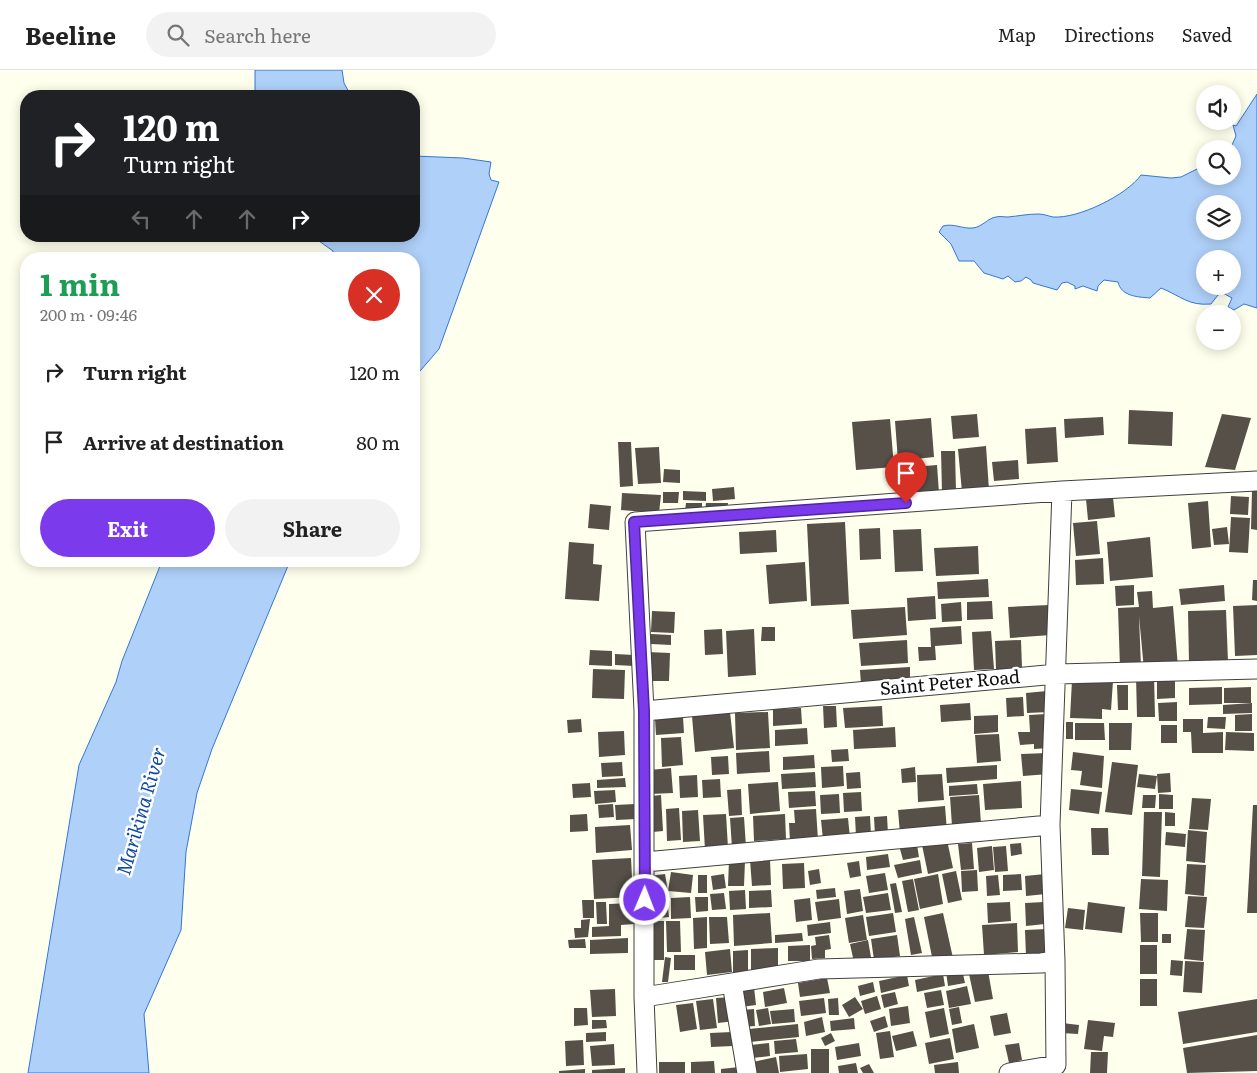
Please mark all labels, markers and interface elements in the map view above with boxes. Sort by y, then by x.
search box [146,12,496,57]
text: Beeline [25,17,116,52]
icon: search [164,21,192,49]
text: Search here [204,21,311,49]
text: Map [998,21,1036,48]
text: Directions [1064,21,1154,48]
text: Saved [1182,21,1232,48]
map controls [1196,85,1241,350]
button: sound [1196,85,1241,130]
text: 120 m [123,100,220,152]
icon: right [40,110,105,175]
button: search [1196,140,1241,185]
text: Turn right [123,147,235,180]
button: layers [1196,195,1241,240]
icon: left [127,205,155,233]
icon: ahead [180,205,208,233]
icon: ahead [233,205,261,233]
icon: right [286,205,314,233]
button: + [1196,250,1241,295]
text: 1 min [40,261,120,305]
button: close [348,269,400,321]
text: 200 m · 09:46 [40,302,137,326]
button: − [1196,305,1241,350]
icon: right [40,358,68,386]
text: Turn right [83,358,187,386]
text: 120 m [349,358,400,386]
icon: arrive [40,428,68,456]
text: Arrive at destination [83,428,284,456]
text: 80 m [356,428,400,456]
pin [885,452,927,503]
icon: arrive [892,459,920,487]
button: Exit [40,499,215,557]
button: Share [225,499,400,557]
street label: Saint Peter Road [879,662,1021,701]
water label: Marikina River [108,743,172,878]
position arrow [618,873,670,925]

